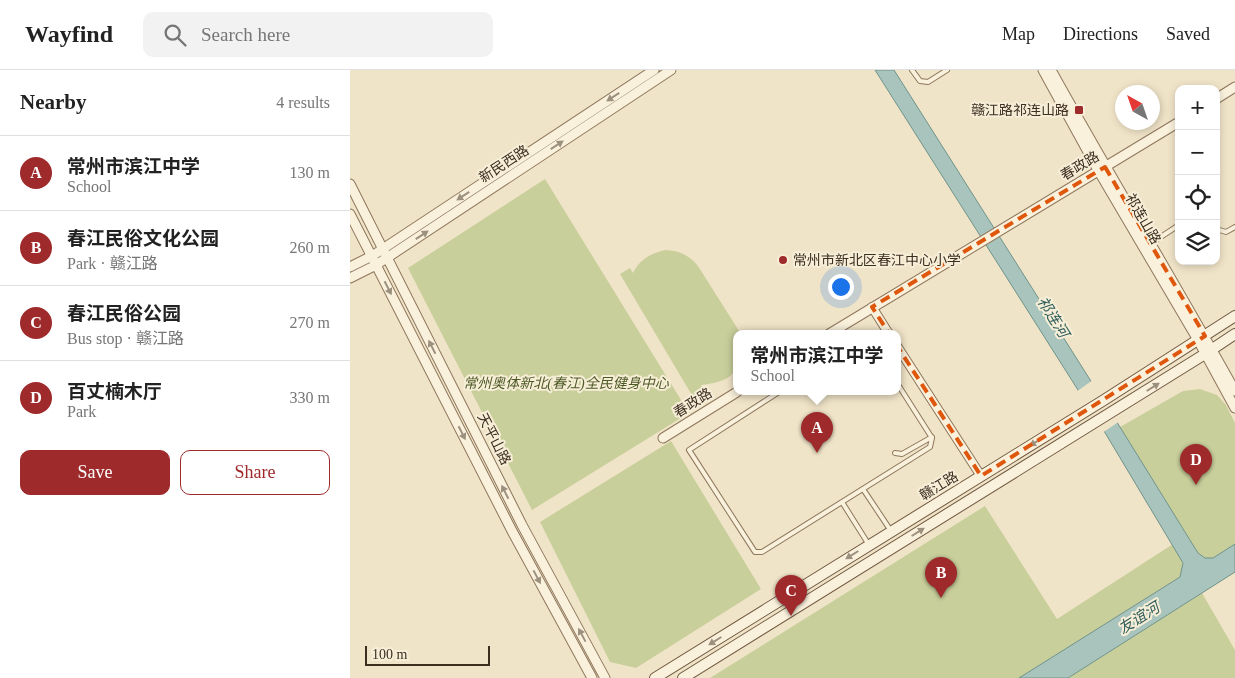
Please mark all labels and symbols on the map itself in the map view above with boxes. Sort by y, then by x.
north arrow [1115,85,1160,130]
one-way arrow [607,92,620,102]
place label: 赣江路祁连山路 [971,103,1069,118]
marker: 赣江路祁连山路 [1073,104,1085,116]
one-way arrow [551,140,564,150]
street label: 新民西路 [476,142,532,186]
street label: 春政路 [1058,149,1102,183]
one-way arrow [456,191,470,200]
street label: 祁连山路 [1123,191,1163,247]
one-way arrow [415,230,428,239]
place label: 常州市新北区春江中心小学 [793,252,961,268]
marker: 常州市新北区春江中心小学 [777,254,789,266]
your location [828,274,854,300]
one-way arrow [384,281,392,295]
water label: 祁连河 [1034,294,1073,343]
one-way arrow [428,339,436,354]
park label: 常州奥体新北(春江)全民健身中心 [463,376,670,392]
one-way arrow [1147,382,1160,391]
street label: 春政路 [671,386,715,420]
street label: 天平山路 [475,411,513,467]
pin: A [801,412,833,453]
one-way arrow [458,426,466,440]
one-way arrow [1029,438,1042,447]
pin: D [1180,444,1212,485]
street label: 赣江路 [917,469,961,503]
one-way arrow [501,484,509,499]
one-way arrow [912,528,925,537]
one-way arrow [846,550,859,560]
pin: B [925,557,957,598]
one-way arrow [533,570,541,584]
pin: C [775,575,807,616]
water label: 友谊河 [1116,598,1165,637]
one-way arrow [577,628,586,642]
one-way arrow [708,636,721,646]
scale bar [365,643,490,666]

